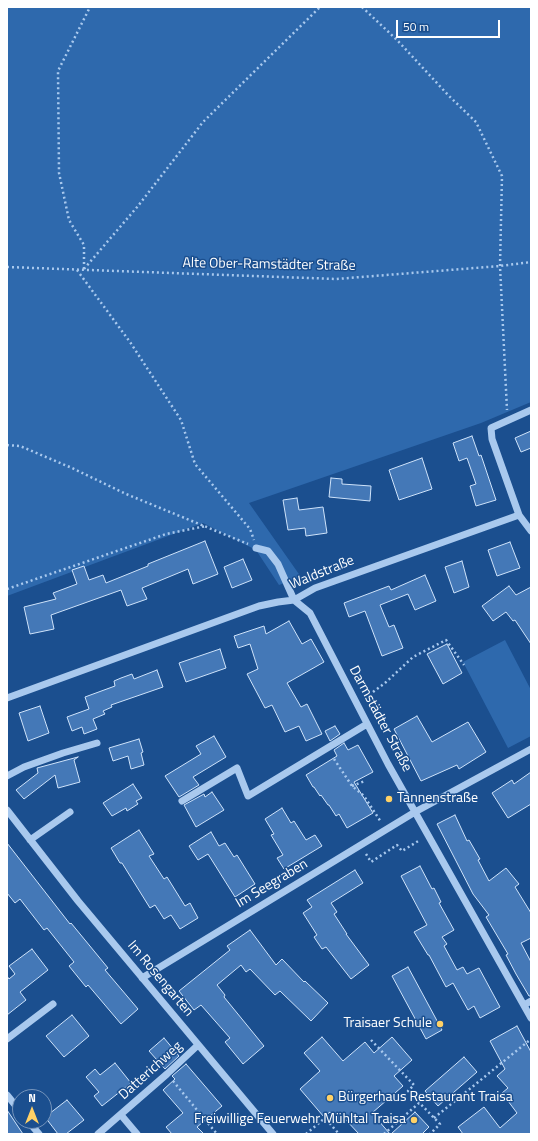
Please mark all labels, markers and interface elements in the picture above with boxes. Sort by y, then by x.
scale bar [398,12,502,38]
text: 50 m [403,17,429,36]
street label: Alte Ober-Ramstädter Straße [182,255,356,275]
street label: Waldstraße [287,552,357,594]
street label: Darmstädter Straße [345,663,415,775]
place label: Tannenstraße [397,791,478,807]
marker: Tannenstraße [384,794,394,804]
street label: Im Seegraben [233,856,311,912]
street label: Im Rosengarten [123,938,197,1020]
place label: Traisaer Schule [343,1016,432,1032]
marker: Traisaer Schule [435,1019,445,1029]
street label: Datterichweg [116,1038,186,1104]
north arrow [12,1089,52,1129]
text: N [28,1090,36,1106]
place label: Bürgerhaus Restaurant Traisa [338,1090,513,1106]
marker: Bürgerhaus Restaurant Traisa [325,1093,335,1103]
place label: Freiwillige Feuerwehr Mühltal Traisa [194,1112,406,1128]
marker: Freiwillige Feuerwehr Mühltal Traisa [409,1115,419,1125]

